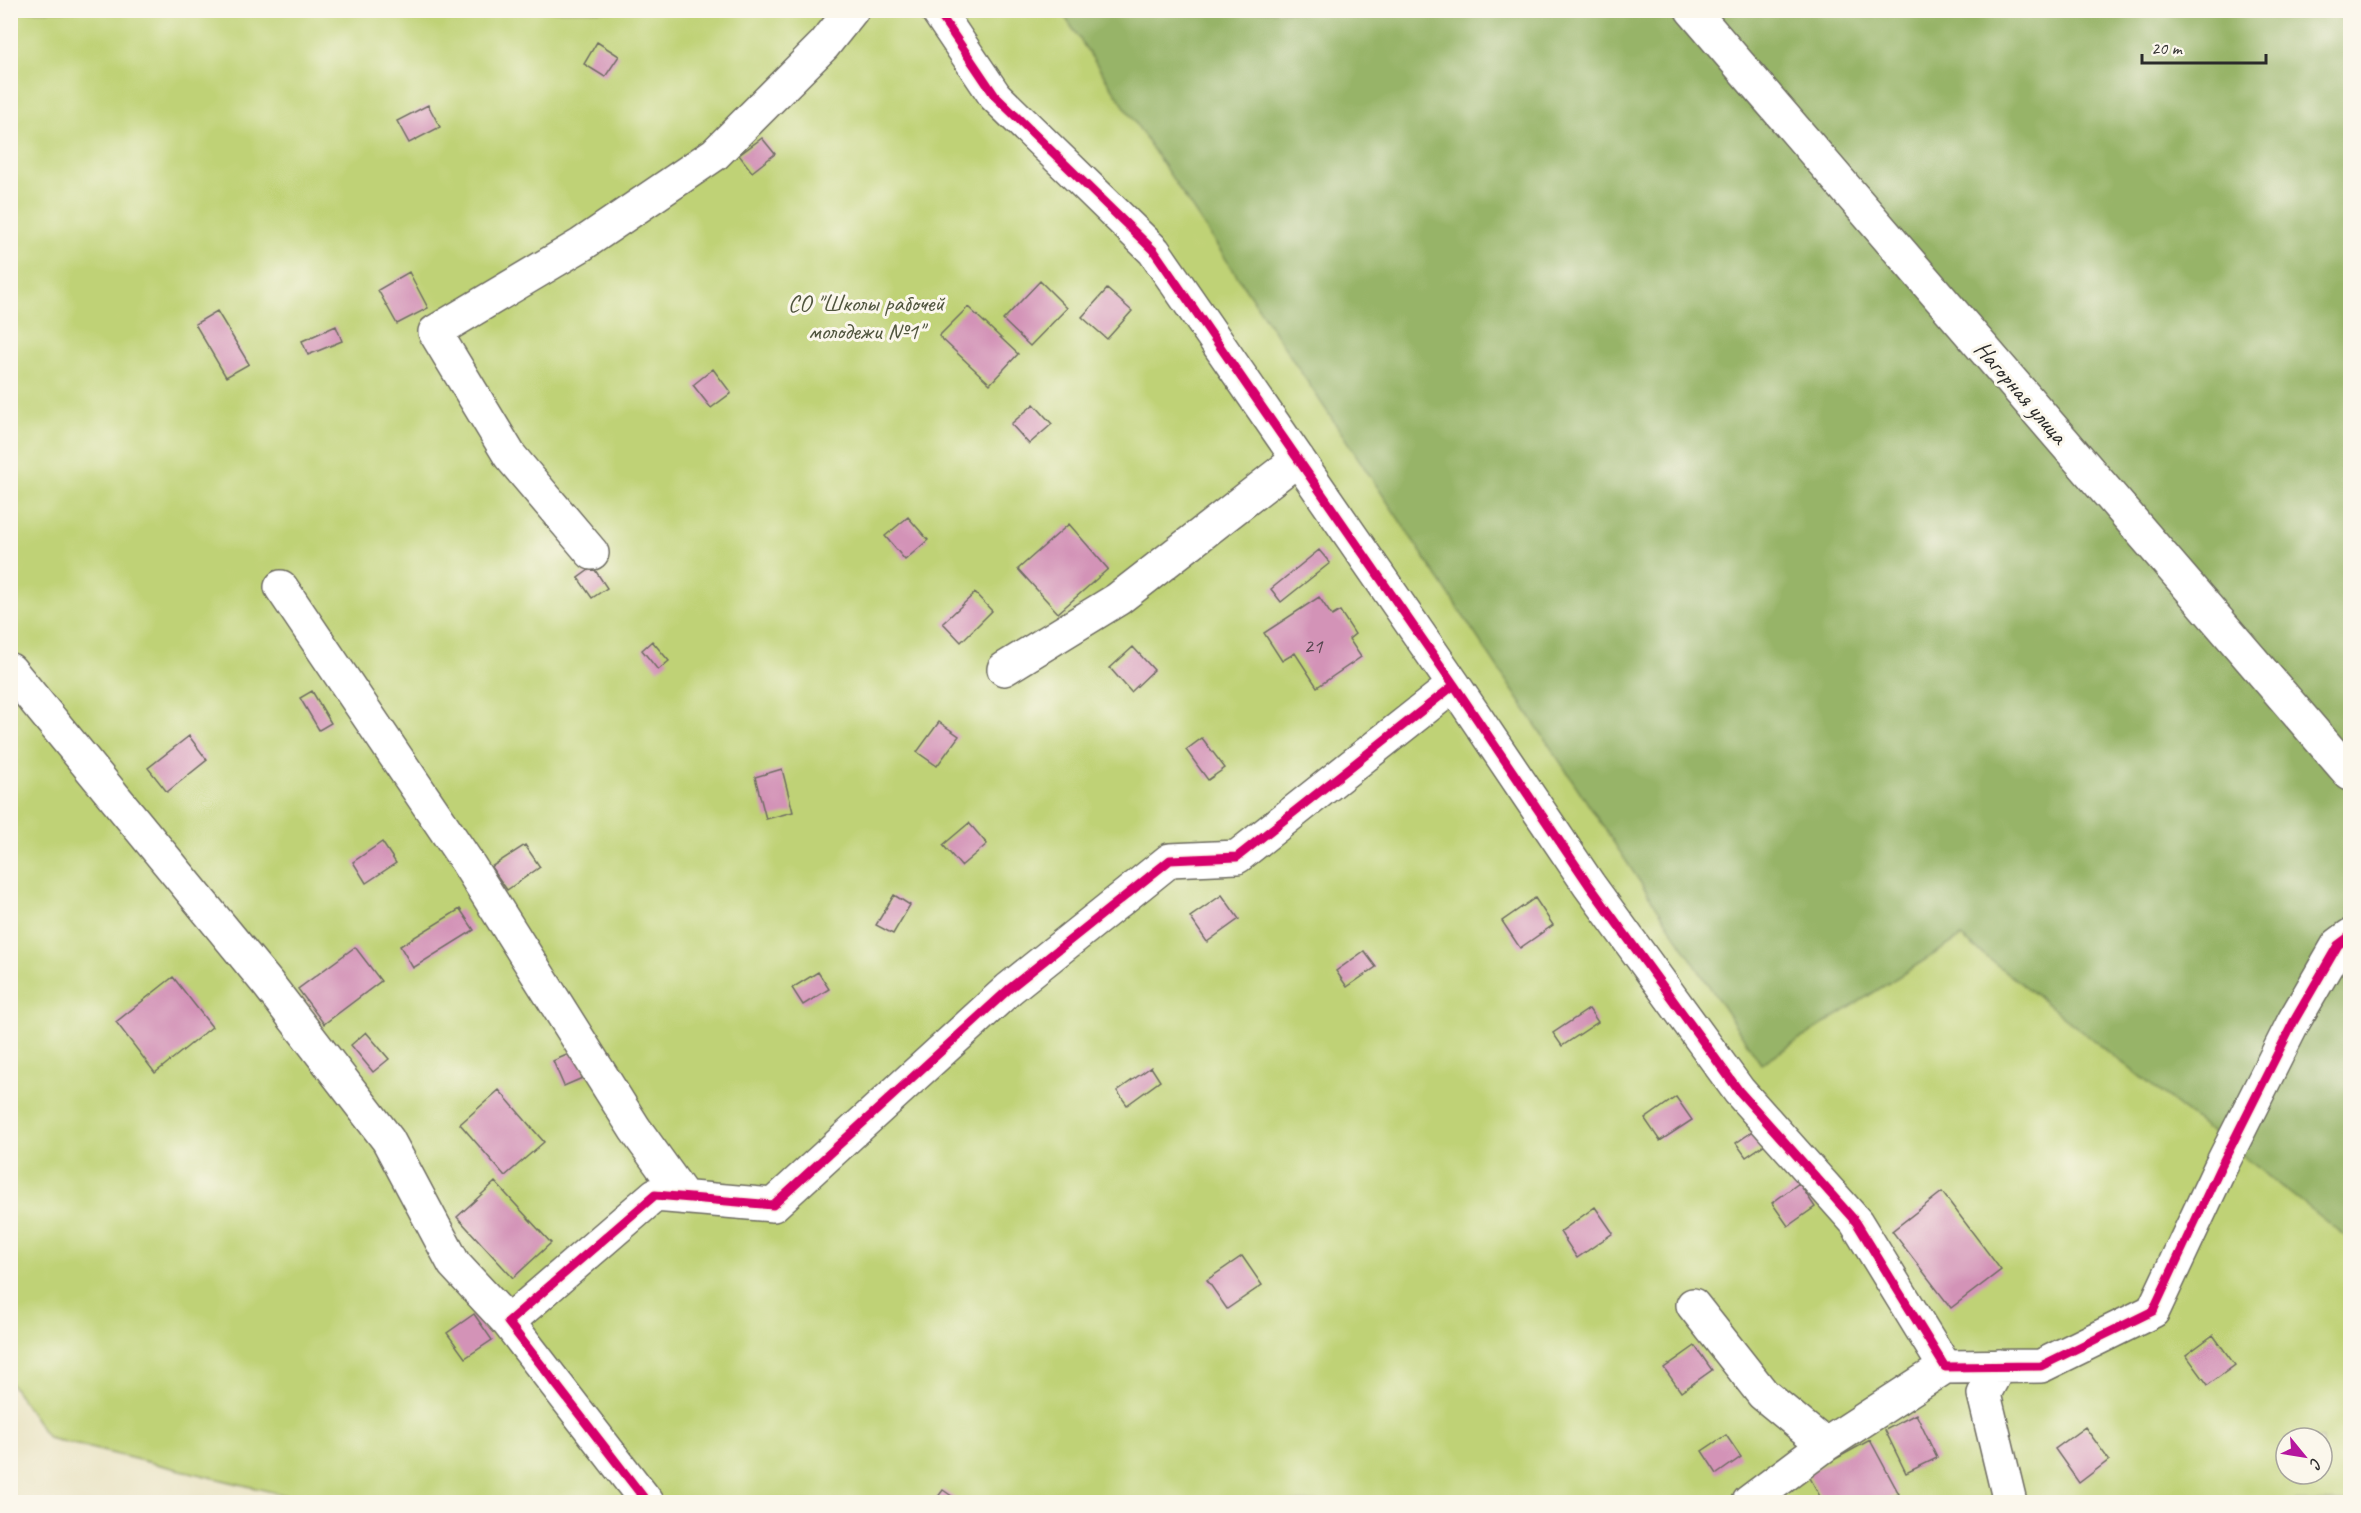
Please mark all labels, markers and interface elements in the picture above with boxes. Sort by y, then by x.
scale bar [2142,27,2266,65]
text: 20 m [2151,37,2184,59]
park label: СО "Школы рабочей молодежи №1" [788,288,946,346]
street label: Нагорная улица [1968,334,2075,451]
house number: 21 [1304,633,1324,659]
north arrow [2274,1426,2334,1486]
text: С [2304,1455,2327,1473]

